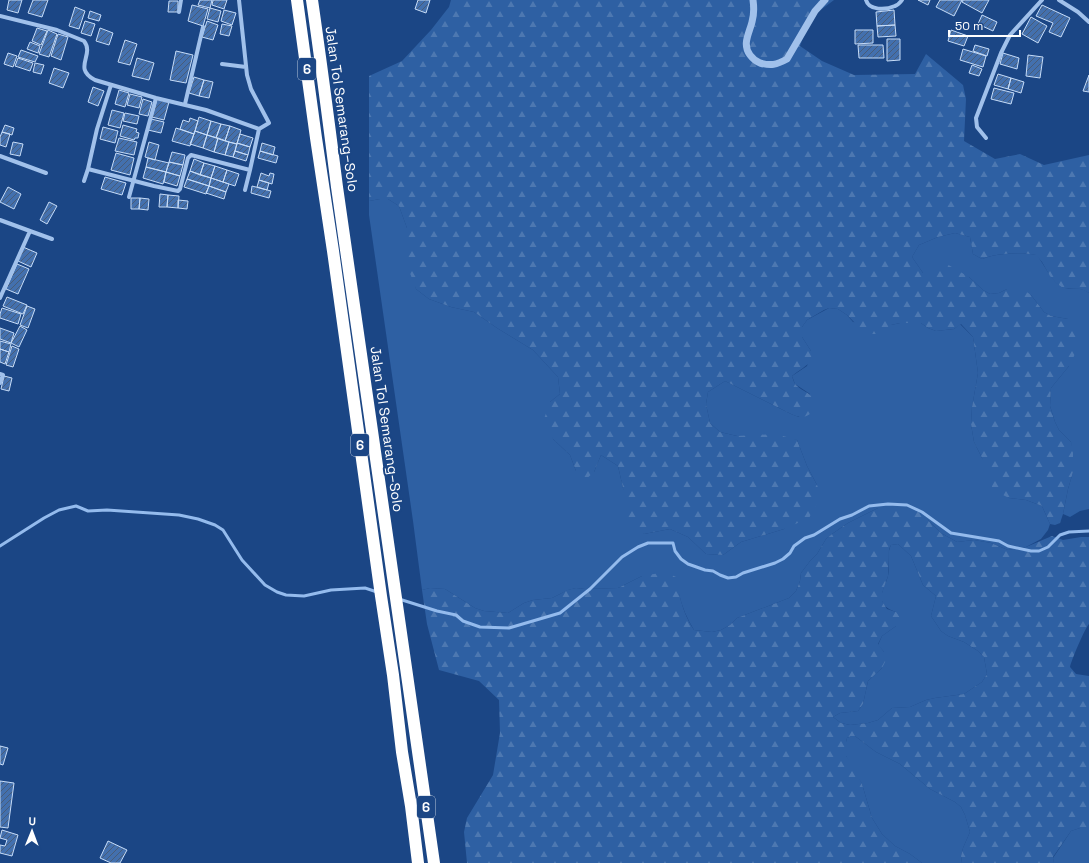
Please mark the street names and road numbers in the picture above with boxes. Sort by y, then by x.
street label: Jalan Tol Semarang–Solo [321,25,363,193]
road number: 6 [298,58,316,80]
street label: Jalan Tol Semarang–Solo [366,345,408,513]
road number: 6 [351,434,369,456]
road number: 6 [417,796,435,818]

